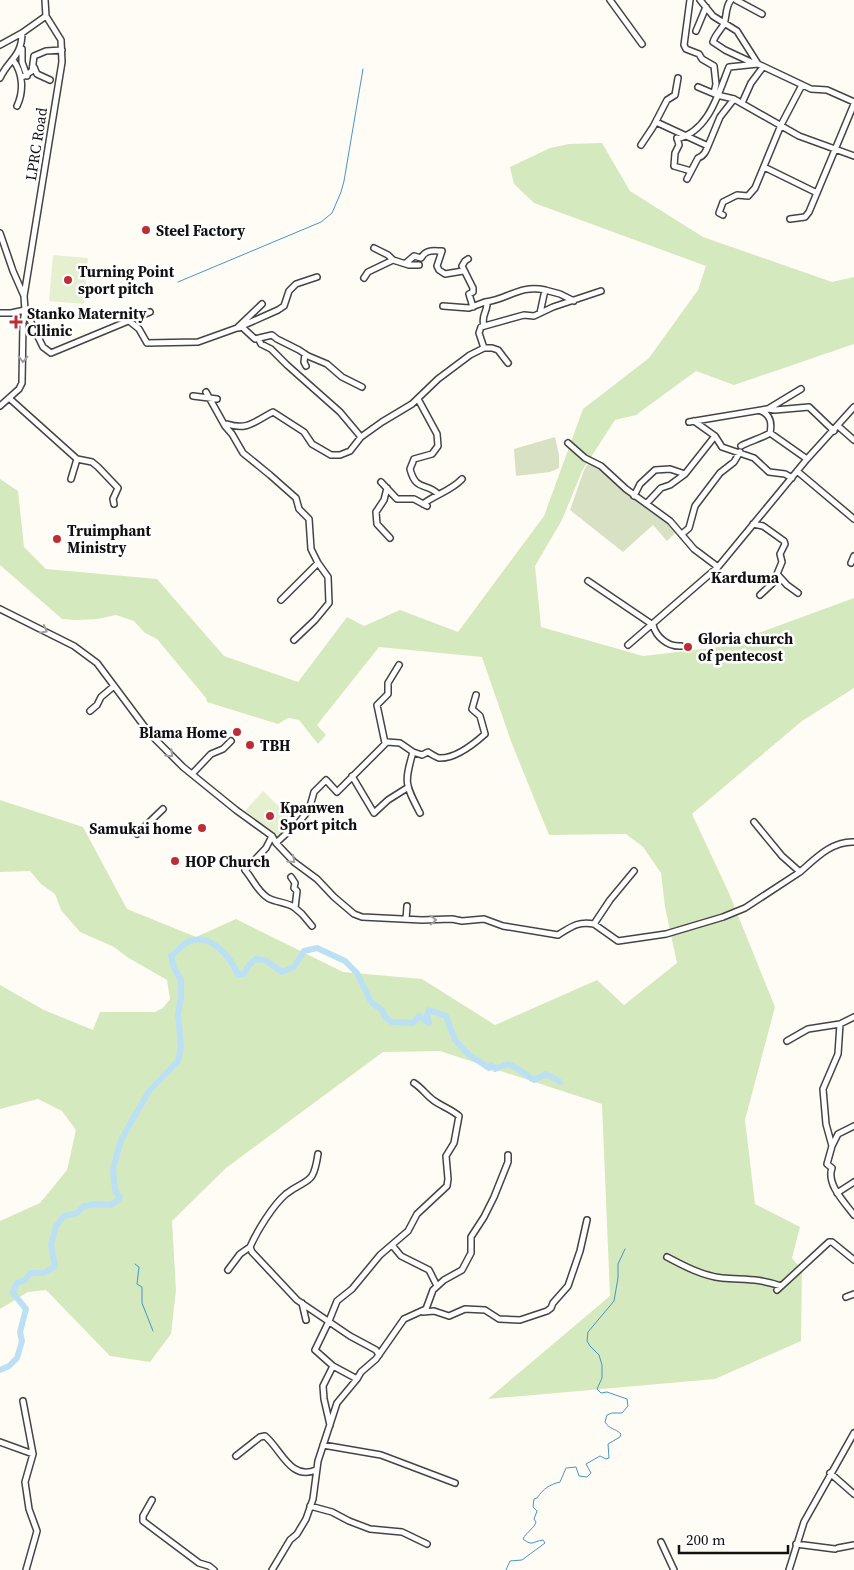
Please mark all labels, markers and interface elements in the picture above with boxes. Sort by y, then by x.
street label: LPRC Road [20,105,52,182]
place label: Steel Factory [156,220,245,241]
marker: Steel Factory [140,224,152,236]
place label: Turning Point sport pitch [78,261,175,299]
marker: Turning Point sport pitch [62,274,74,286]
place label: Stanko Maternity Cllinic [27,303,147,341]
marker: Stanko Maternity Cllinic [9,315,23,329]
one-way arrow [18,355,28,363]
place label: Truimphant Ministry [67,520,152,558]
marker: Truimphant Ministry [51,533,63,545]
district label: Karduma [711,566,780,588]
one-way arrow [38,624,47,634]
place label: Gloria church of pentecost [698,628,793,666]
marker: Gloria church of pentecost [682,641,694,653]
place label: Blama Home [139,722,227,743]
marker: Blama Home [231,726,243,738]
place label: TBH [260,735,291,756]
marker: TBH [244,739,256,751]
one-way arrow [165,748,174,757]
place label: Kpanwen Sport pitch [280,797,357,835]
marker: Kpanwen Sport pitch [264,810,276,822]
place label: Samukai home [89,818,192,839]
marker: Samukai home [196,822,208,834]
place label: HOP Church [185,851,270,872]
one-way arrow [287,854,296,863]
marker: HOP Church [169,855,181,867]
one-way arrow [430,914,438,925]
scale bar [679,1522,788,1554]
text: 200 m [686,1529,726,1550]

